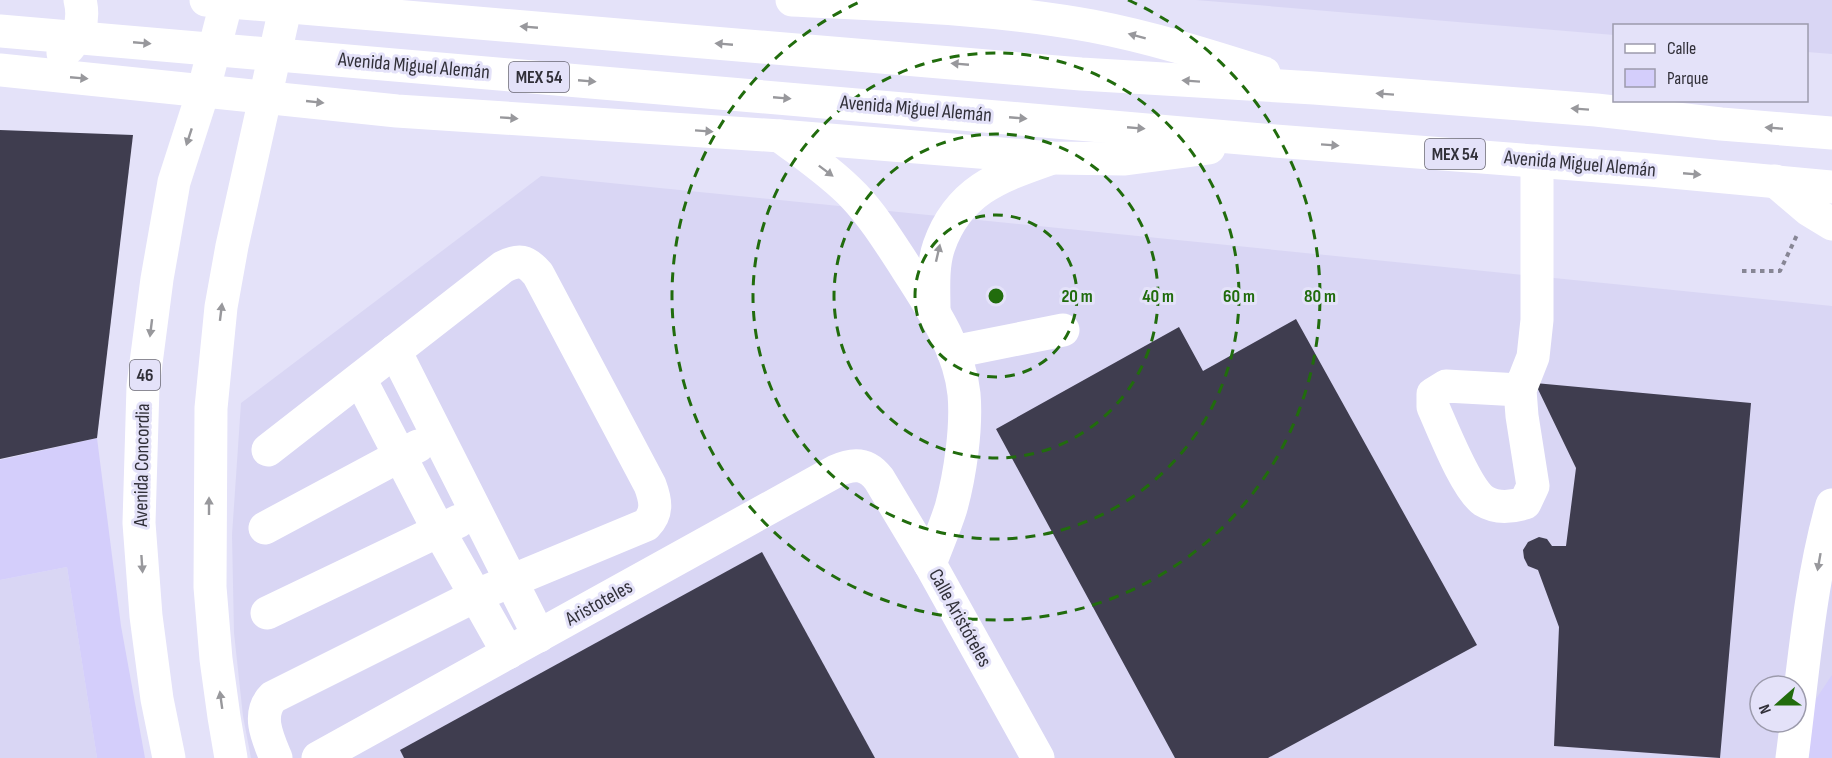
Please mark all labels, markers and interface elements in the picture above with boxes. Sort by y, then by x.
one-way arrow [520,22,539,32]
legend [1613,24,1808,102]
one-way arrow [1128,31,1146,41]
one-way arrow [133,38,152,48]
text: Calle [1667,38,1696,59]
one-way arrow [714,39,733,49]
street label: Avenida Miguel Alemán [336,47,491,85]
one-way arrow [950,59,969,69]
road number: MEX 54 [509,62,569,92]
text: Parque [1667,68,1708,89]
one-way arrow [70,73,89,83]
one-way arrow [578,76,597,86]
one-way arrow [1181,76,1200,85]
one-way arrow [1376,89,1395,99]
street label: Avenida Miguel Alemán [838,90,993,128]
one-way arrow [772,93,791,103]
one-way arrow [305,97,324,107]
one-way arrow [1570,104,1589,114]
one-way arrow [500,113,519,123]
one-way arrow [1008,113,1027,123]
one-way arrow [1126,123,1145,133]
one-way arrow [1764,123,1783,133]
one-way arrow [694,126,713,136]
one-way arrow [184,128,193,146]
road number: MEX 54 [1425,139,1485,169]
one-way arrow [1321,140,1340,150]
street label: Avenida Miguel Alemán [1502,145,1657,183]
one-way arrow [818,165,834,177]
one-way arrow [1683,169,1702,179]
one-way arrow [934,243,943,262]
centre of rings [986,286,1006,306]
text: 20 m [1061,286,1093,307]
text: 40 m [1142,286,1174,307]
text: 60 m [1223,286,1255,307]
text: 80 m [1304,286,1336,307]
one-way arrow [216,302,226,321]
one-way arrow [146,319,155,338]
road number: 46 [130,360,160,390]
street label: Avenida Concordia [129,403,155,528]
one-way arrow [204,497,214,516]
one-way arrow [1814,553,1823,572]
one-way arrow [138,555,147,574]
street label: Calle Aristóteles [923,565,997,671]
street label: Aristoteles [560,575,637,632]
north arrow [1748,674,1808,734]
one-way arrow [217,691,226,710]
text: N [1755,701,1776,716]

